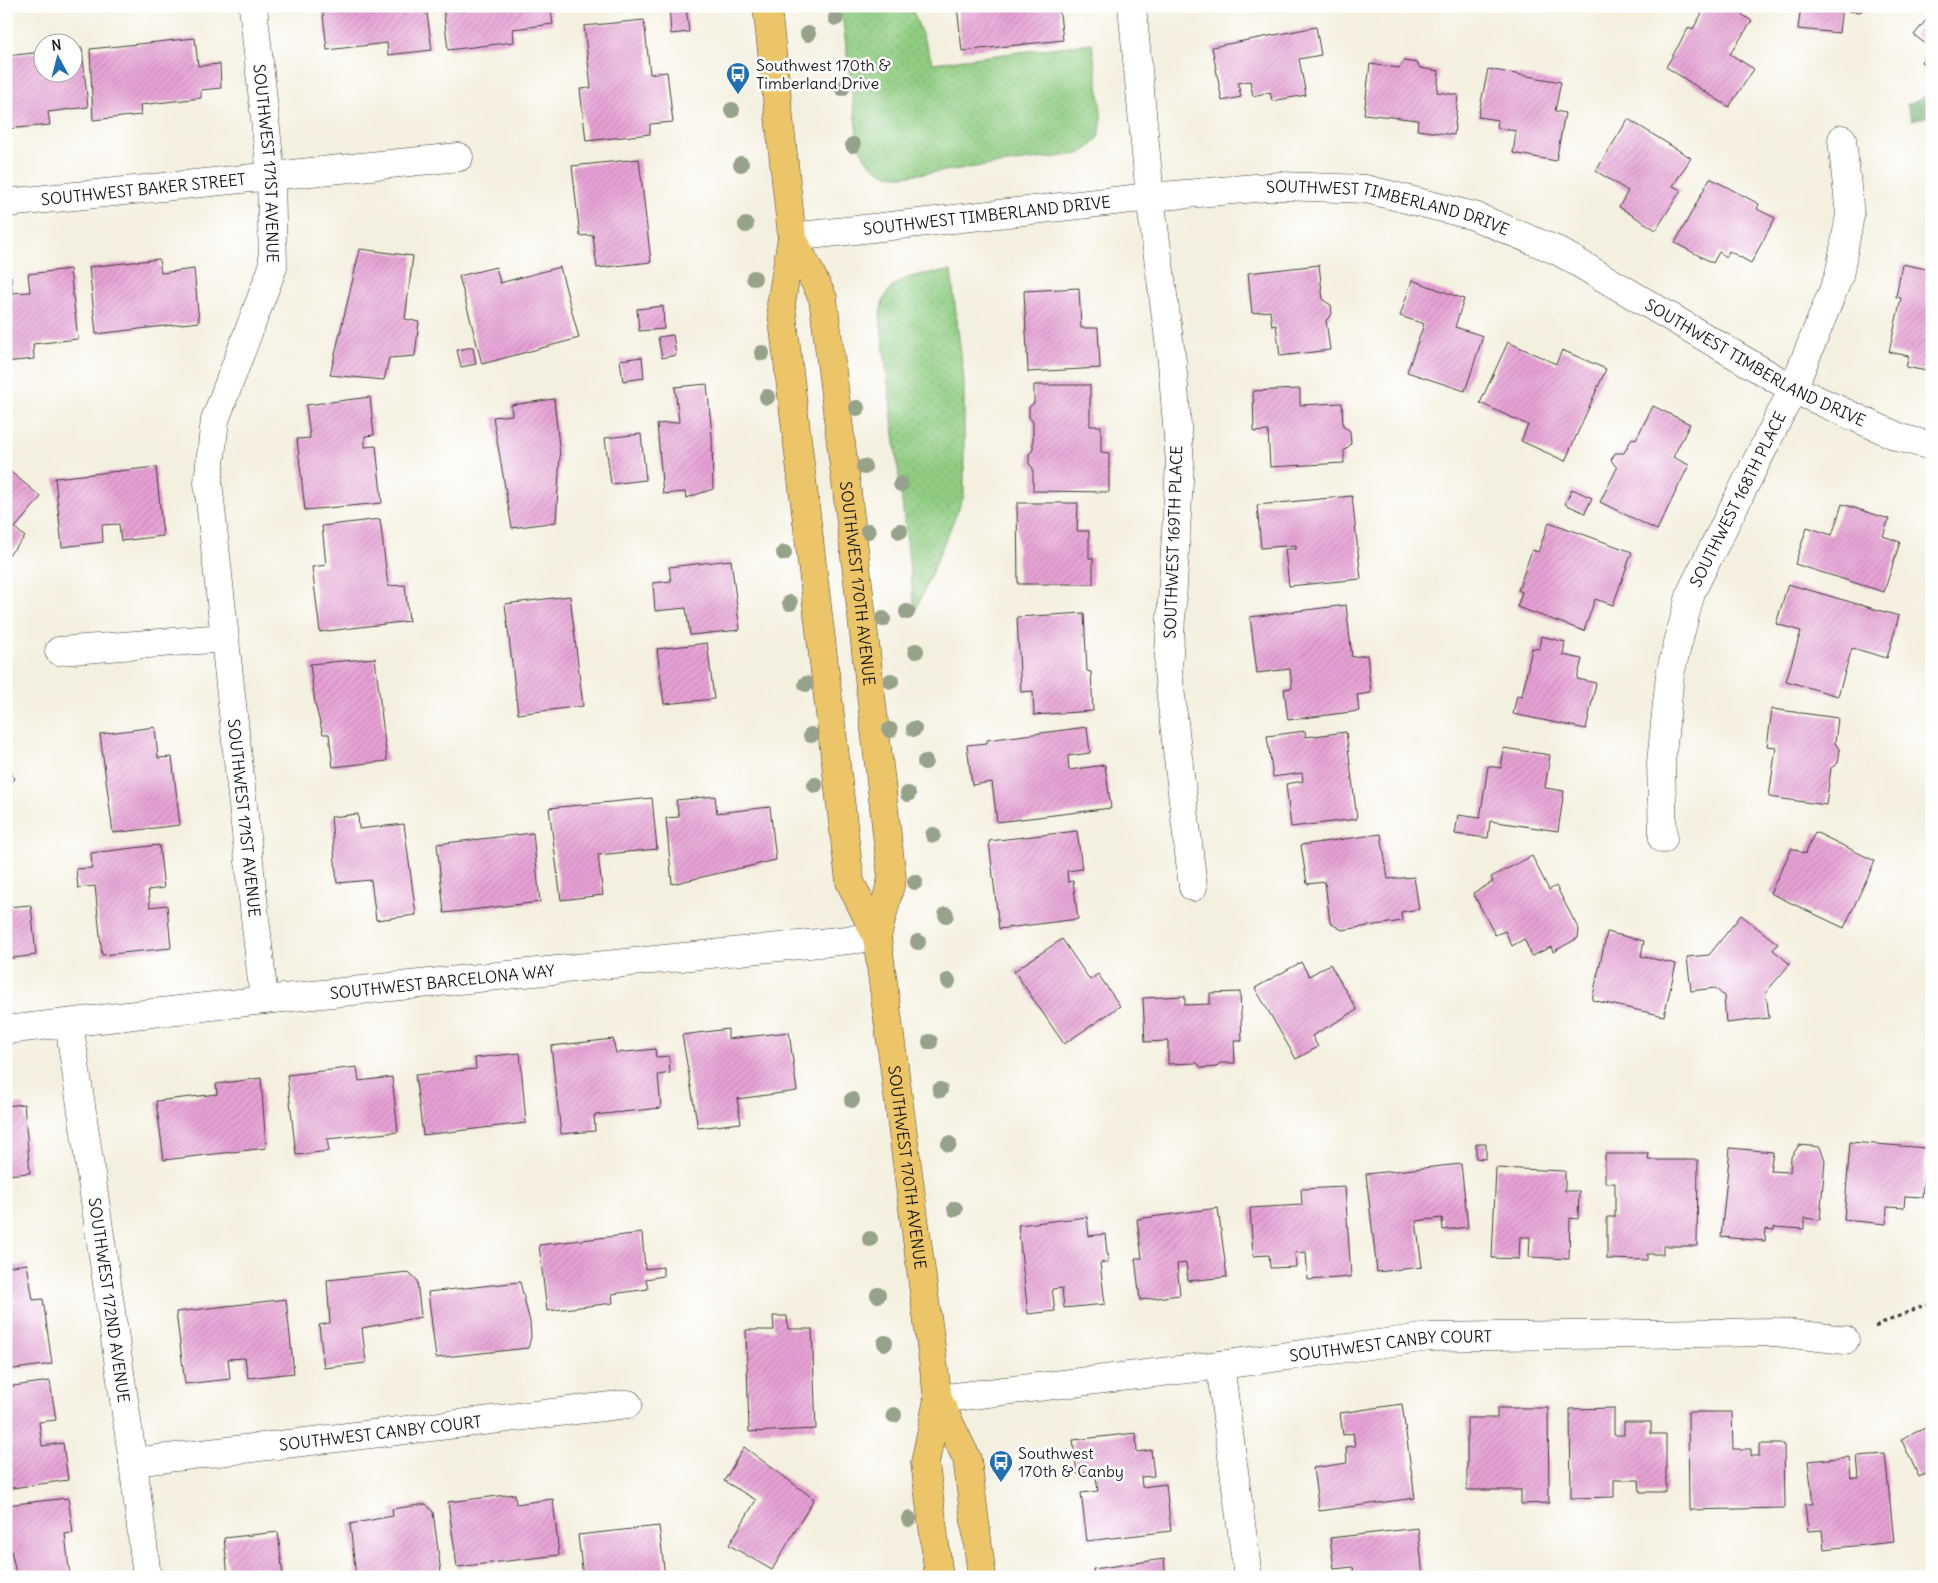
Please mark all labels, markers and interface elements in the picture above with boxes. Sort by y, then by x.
north arrow [32,32,82,82]
text: N [51,36,62,55]
place label: Southwest 170th & Timberland Drive [756,55,891,93]
bus stop icon: Southwest 170th & Timberland Drive [725,61,751,95]
street label: SOUTHWEST 171ST AVENUE [249,63,283,263]
street label: SOUTHWEST BAKER STREET [40,169,247,209]
street label: SOUTHWEST TIMBERLAND DRIVE [1265,176,1512,240]
street label: SOUTHWEST TIMBERLAND DRIVE [862,191,1111,239]
street label: SOUTHWEST TIMBERLAND DRIVE [1641,294,1869,431]
street label: SOUTHWEST 168TH PLACE [1685,408,1790,590]
street label: SOUTHWEST 169TH PLACE [1160,445,1186,639]
street label: SOUTHWEST 170TH AVENUE [836,480,880,687]
street label: SOUTHWEST 171ST AVENUE [224,718,265,918]
street label: SOUTHWEST BARCELONA WAY [329,960,556,1003]
street label: SOUTHWEST 170TH AVENUE [884,1064,931,1271]
street label: SOUTHWEST 172ND AVENUE [85,1196,134,1404]
street label: SOUTHWEST CANBY COURT [1288,1326,1492,1366]
street label: SOUTHWEST CANBY COURT [278,1411,483,1455]
place label: Southwest 170th & Canby [1018,1443,1124,1481]
bus stop icon: Southwest 170th & Canby [988,1449,1014,1483]

